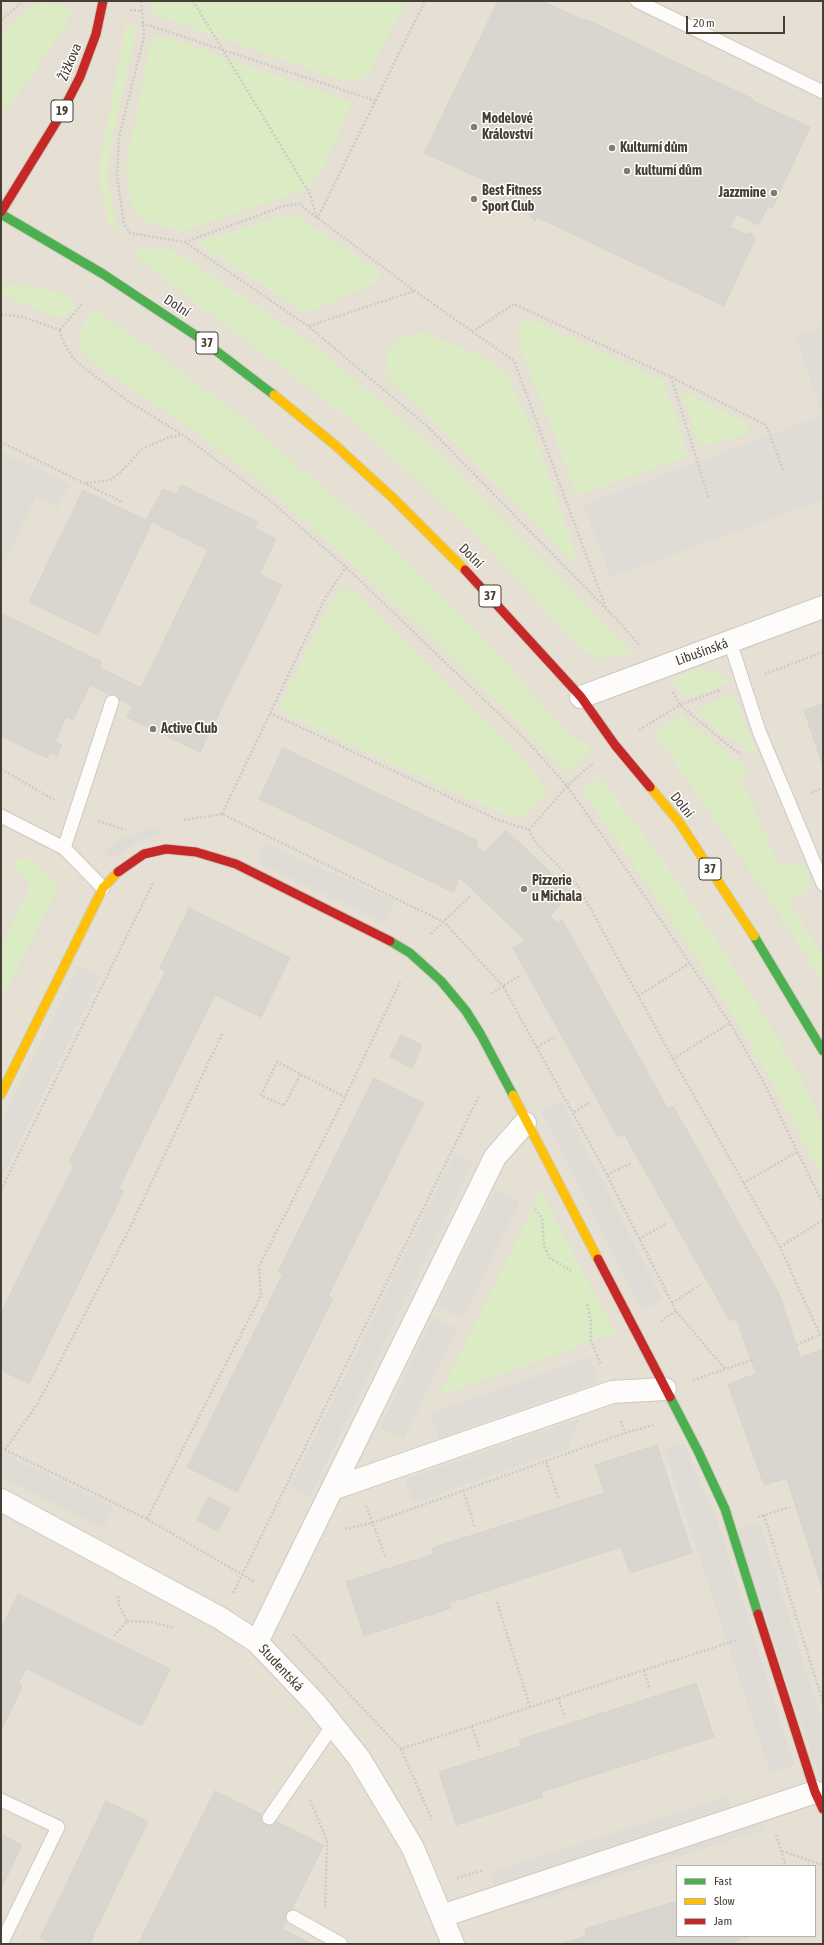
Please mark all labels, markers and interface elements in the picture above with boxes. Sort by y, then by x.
scale bar [688,8,787,34]
text: 20 m [693,16,715,30]
street label: Žižkova [55,41,85,83]
road number: 19 [51,100,73,122]
place label: Modelové Království [482,111,533,144]
marker: Modelové Království [469,122,479,132]
place label: Kulturní dům [620,140,688,156]
marker: Kulturní dům [607,143,617,153]
place label: kulturní dům [635,163,702,179]
marker: kulturní dům [622,166,632,176]
place label: Best Fitness Sport Club [482,183,542,216]
place label: Jazzmine [718,185,766,201]
marker: Jazzmine [769,188,779,198]
marker: Best Fitness Sport Club [469,194,479,204]
street label: Dolní [161,291,193,321]
road number: 37 [196,332,218,354]
street label: Dolní [455,540,487,572]
road number: 37 [479,585,501,607]
street label: Libušínská [673,635,731,669]
place label: Active Club [161,721,218,737]
marker: Active Club [148,724,158,734]
street label: Dolní [667,789,697,821]
road number: 37 [699,858,721,880]
place label: Pizzerie u Michala [532,873,582,906]
marker: Pizzerie u Michala [519,884,529,894]
street label: Studentská [255,1641,307,1695]
legend [676,1865,816,1937]
text: Fast [714,1874,732,1888]
text: Slow [714,1894,735,1908]
text: Jam [714,1914,732,1928]

